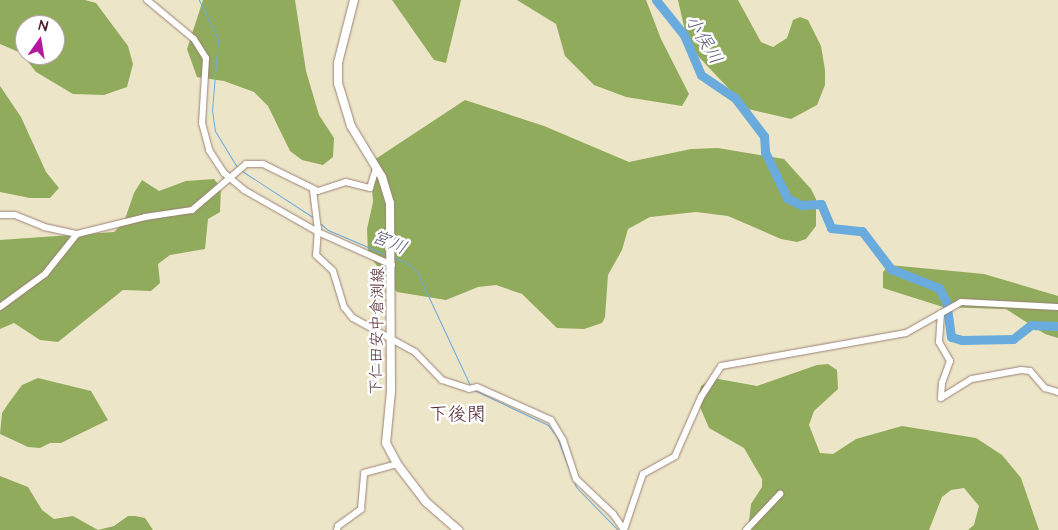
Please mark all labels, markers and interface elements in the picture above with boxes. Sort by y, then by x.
water label: 小俣川 [680,11,726,69]
north arrow [15,15,65,65]
text: N [37,16,50,37]
water label: 宮川 [368,226,410,260]
street label: 下仁田安中倉渕線 [366,267,388,395]
district label: 下後閑 [429,404,485,426]

